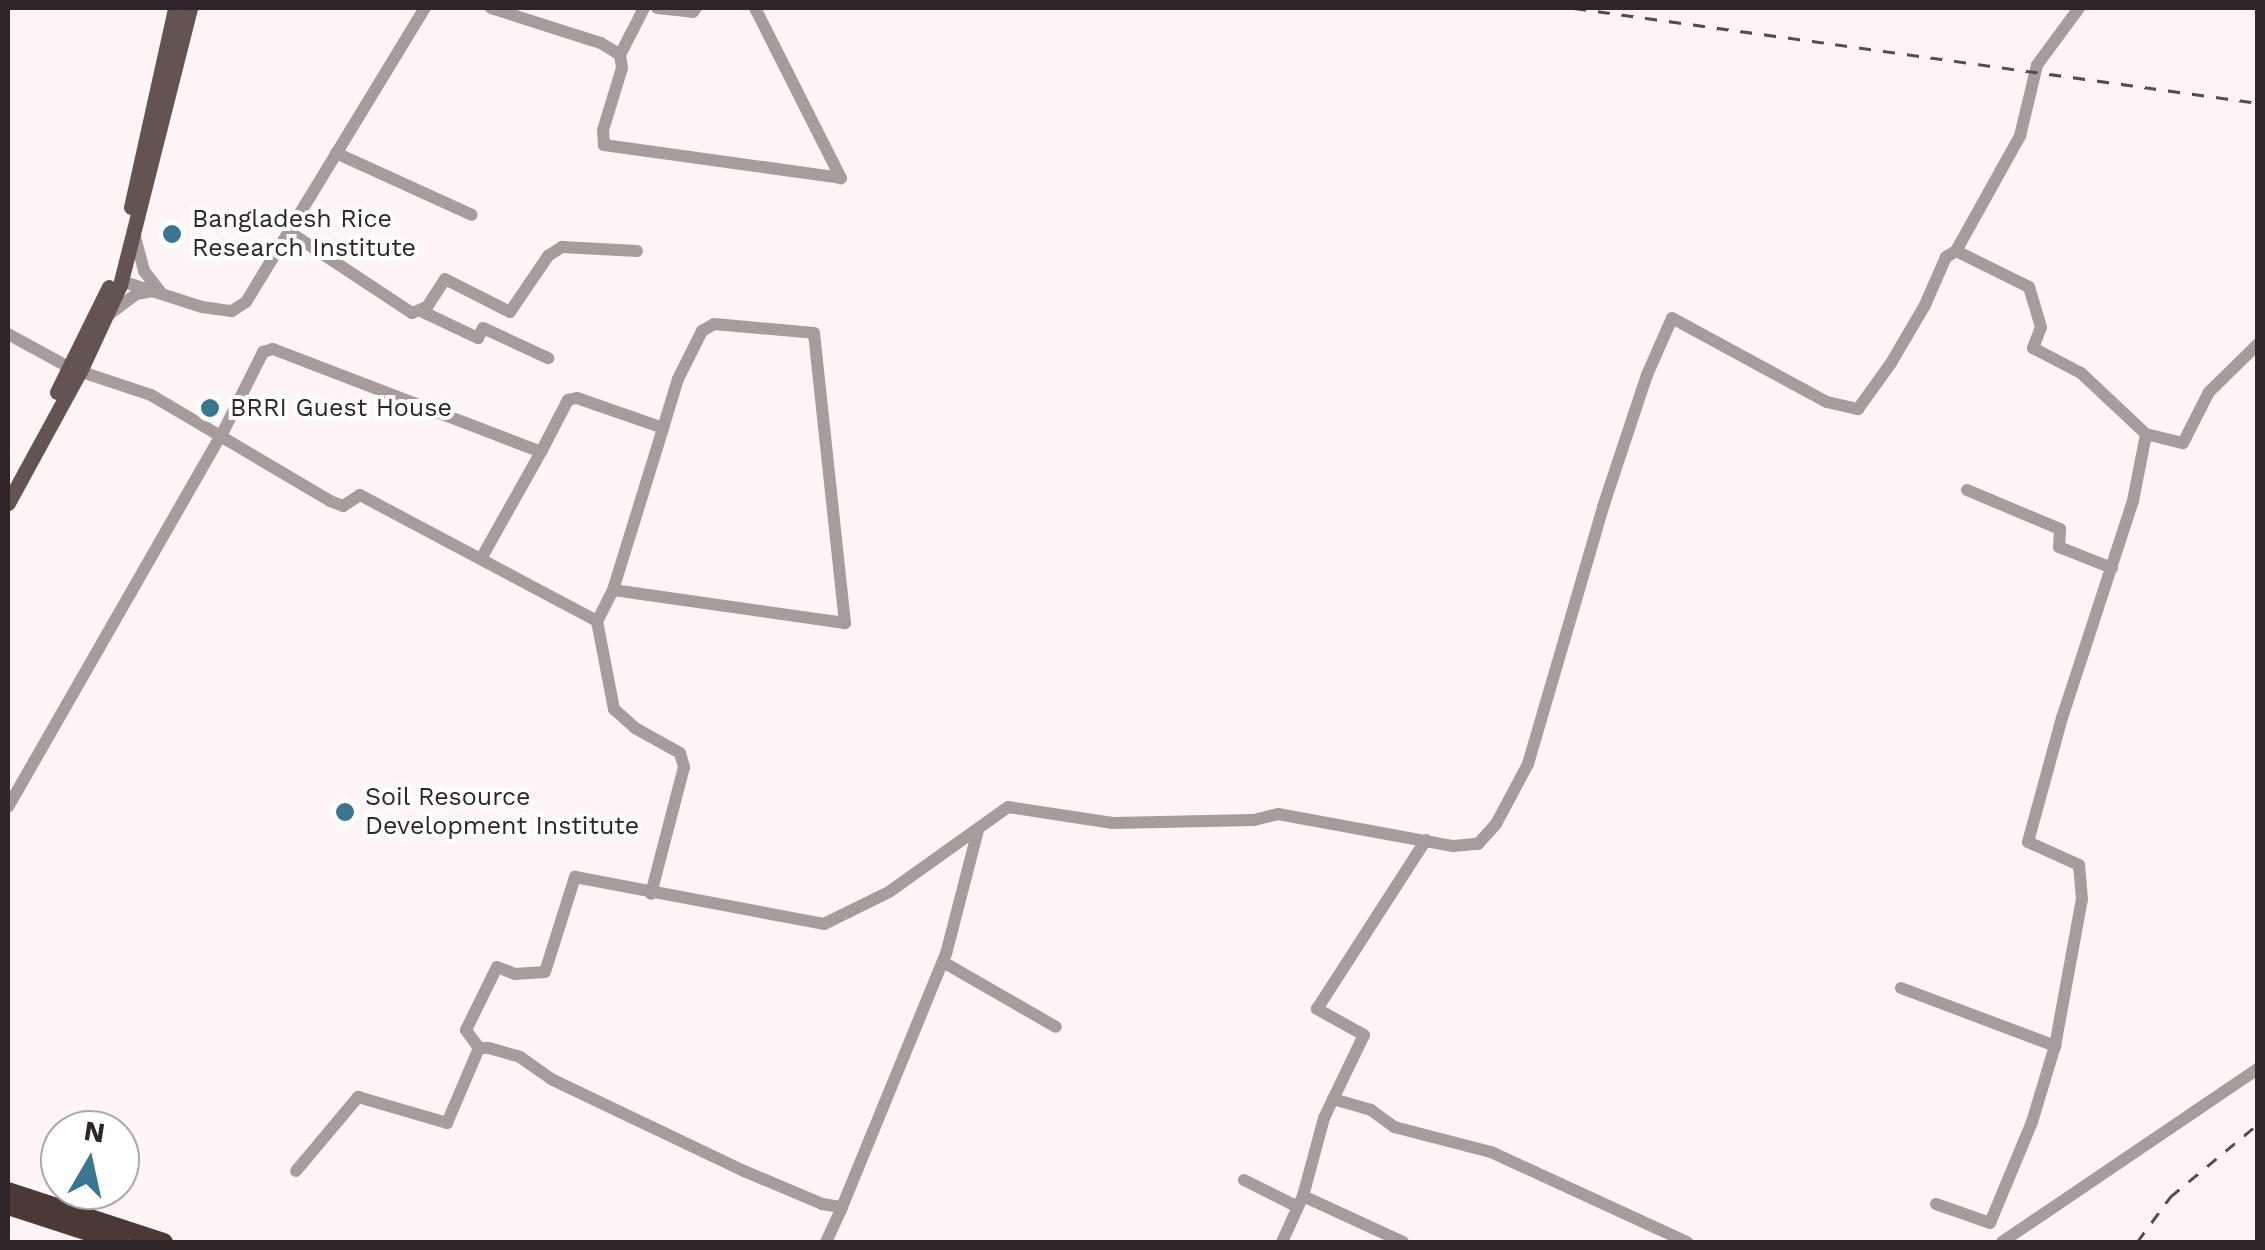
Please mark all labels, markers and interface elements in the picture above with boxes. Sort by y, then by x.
place label: Bangladesh Rice Research Institute [192,205,416,264]
marker: Bangladesh Rice Research Institute [161,223,183,245]
place label: BRRI Guest House [230,393,452,423]
marker: BRRI Guest House [199,397,221,419]
place label: Soil Resource Development Institute [365,783,639,842]
marker: Soil Resource Development Institute [334,801,356,823]
north arrow [40,1110,140,1210]
text: N [82,1114,107,1150]

